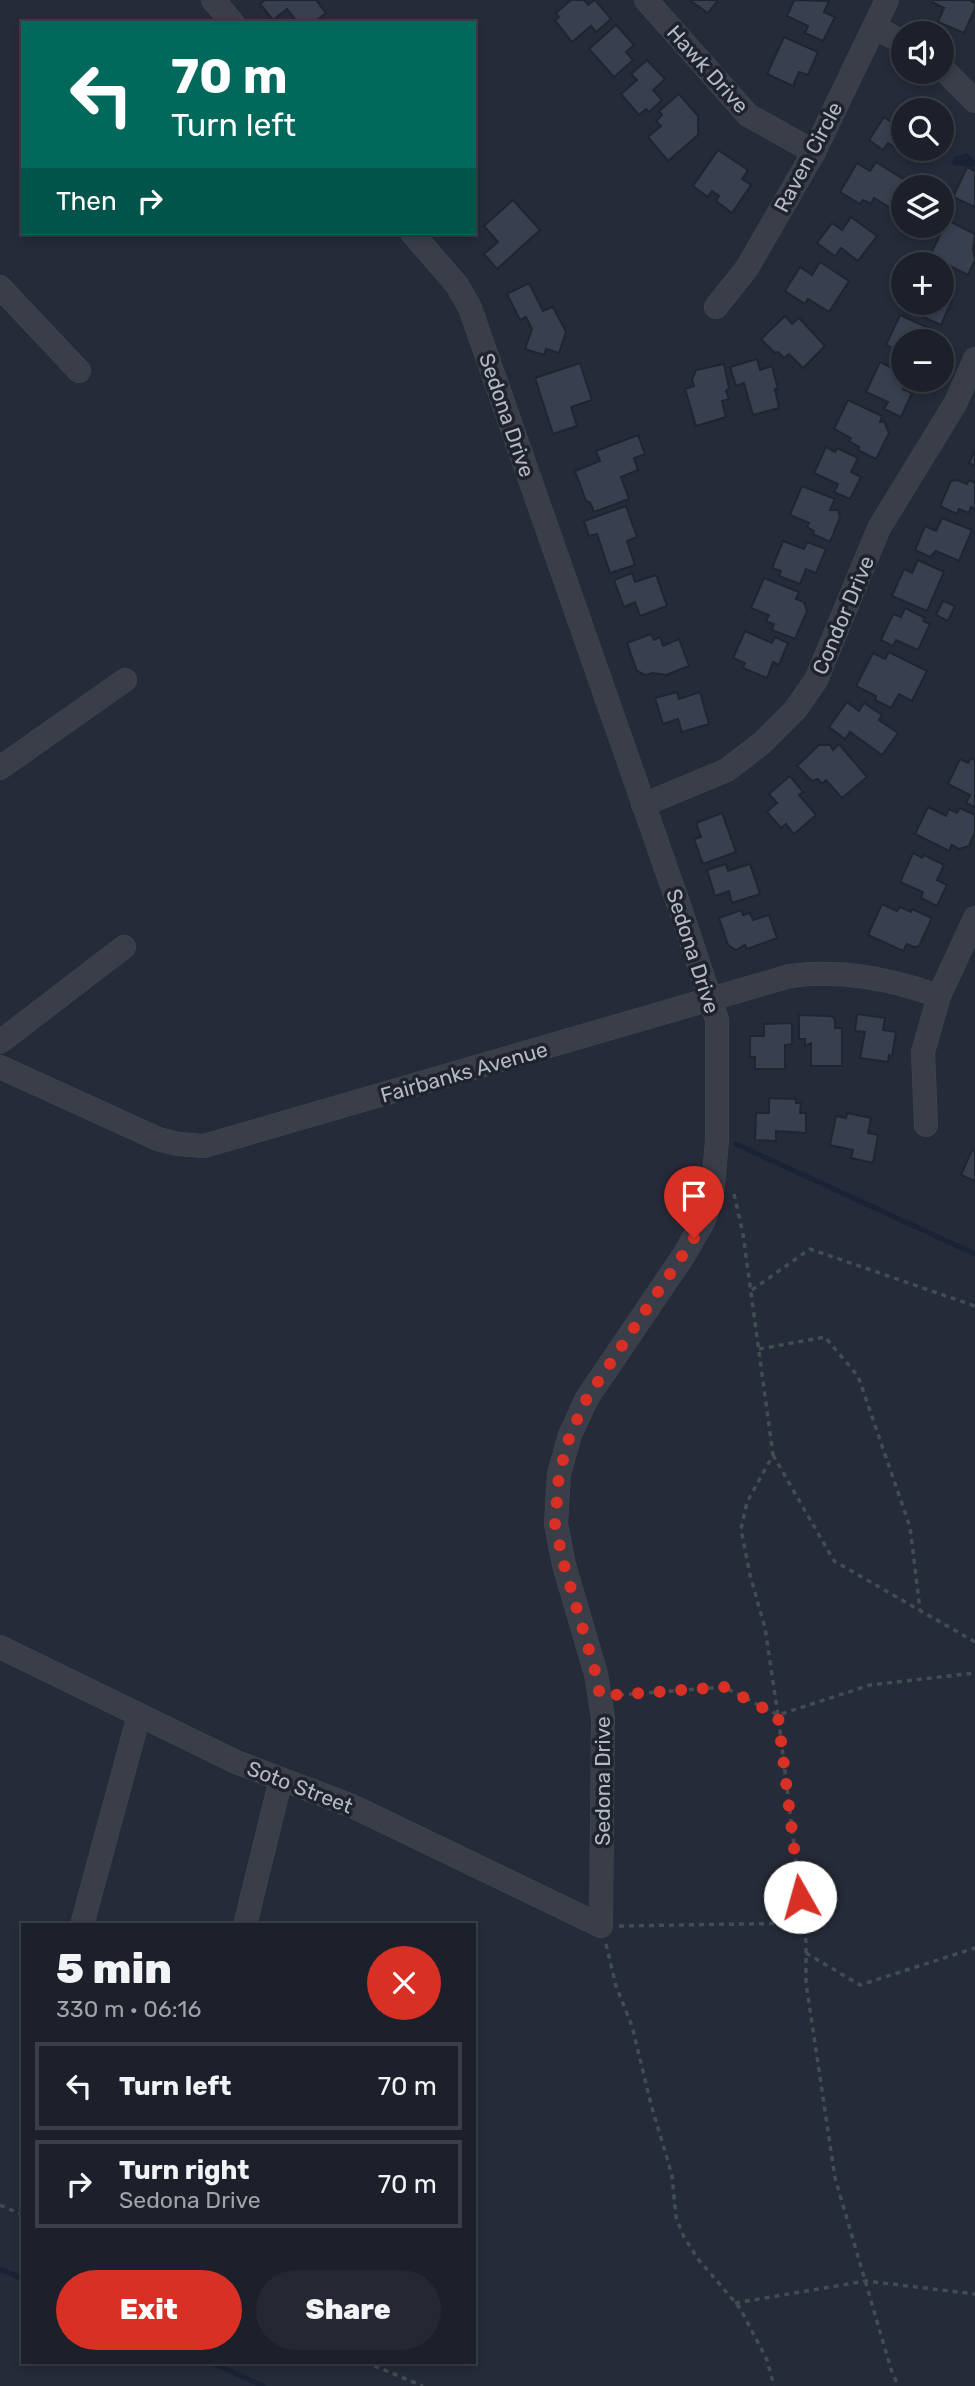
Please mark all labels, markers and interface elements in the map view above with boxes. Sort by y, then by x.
street label: Hawk Drive [662,20,754,118]
map controls [891,21,954,392]
button: sound [891,21,954,84]
text: 70 m [171,47,288,105]
icon: left [56,49,147,140]
street label: Raven Circle [768,98,848,216]
button: search [891,98,954,161]
text: Turn left [171,106,296,144]
button: layers [891,175,954,238]
icon: right [131,182,169,220]
text: Then [56,186,117,217]
button: + [891,252,954,315]
button: − [891,329,954,392]
street label: Sedona Drive [474,350,540,480]
street label: Condor Drive [807,552,879,678]
street label: Sedona Drive [661,886,725,1016]
street label: Fairbanks Avenue [378,1036,550,1108]
pin [664,1166,724,1238]
icon: arrive [675,1177,713,1215]
street label: Sedona Drive [590,1716,615,1846]
street label: Soto Street [244,1755,356,1819]
position arrow [763,1860,837,1934]
text: 5 min [56,1944,172,1994]
button: close [367,1946,441,2020]
text: 330 m · 06:16 [56,1995,201,2023]
icon: left [60,2067,98,2105]
text: Turn left [119,2071,231,2102]
text: 70 m [378,2071,437,2102]
text: Turn right [119,2155,249,2186]
icon: right [60,2165,98,2203]
text: 70 m [378,2169,437,2200]
text: Sedona Drive [119,2186,261,2214]
button: Exit [56,2270,242,2350]
button: Share [256,2270,441,2350]

